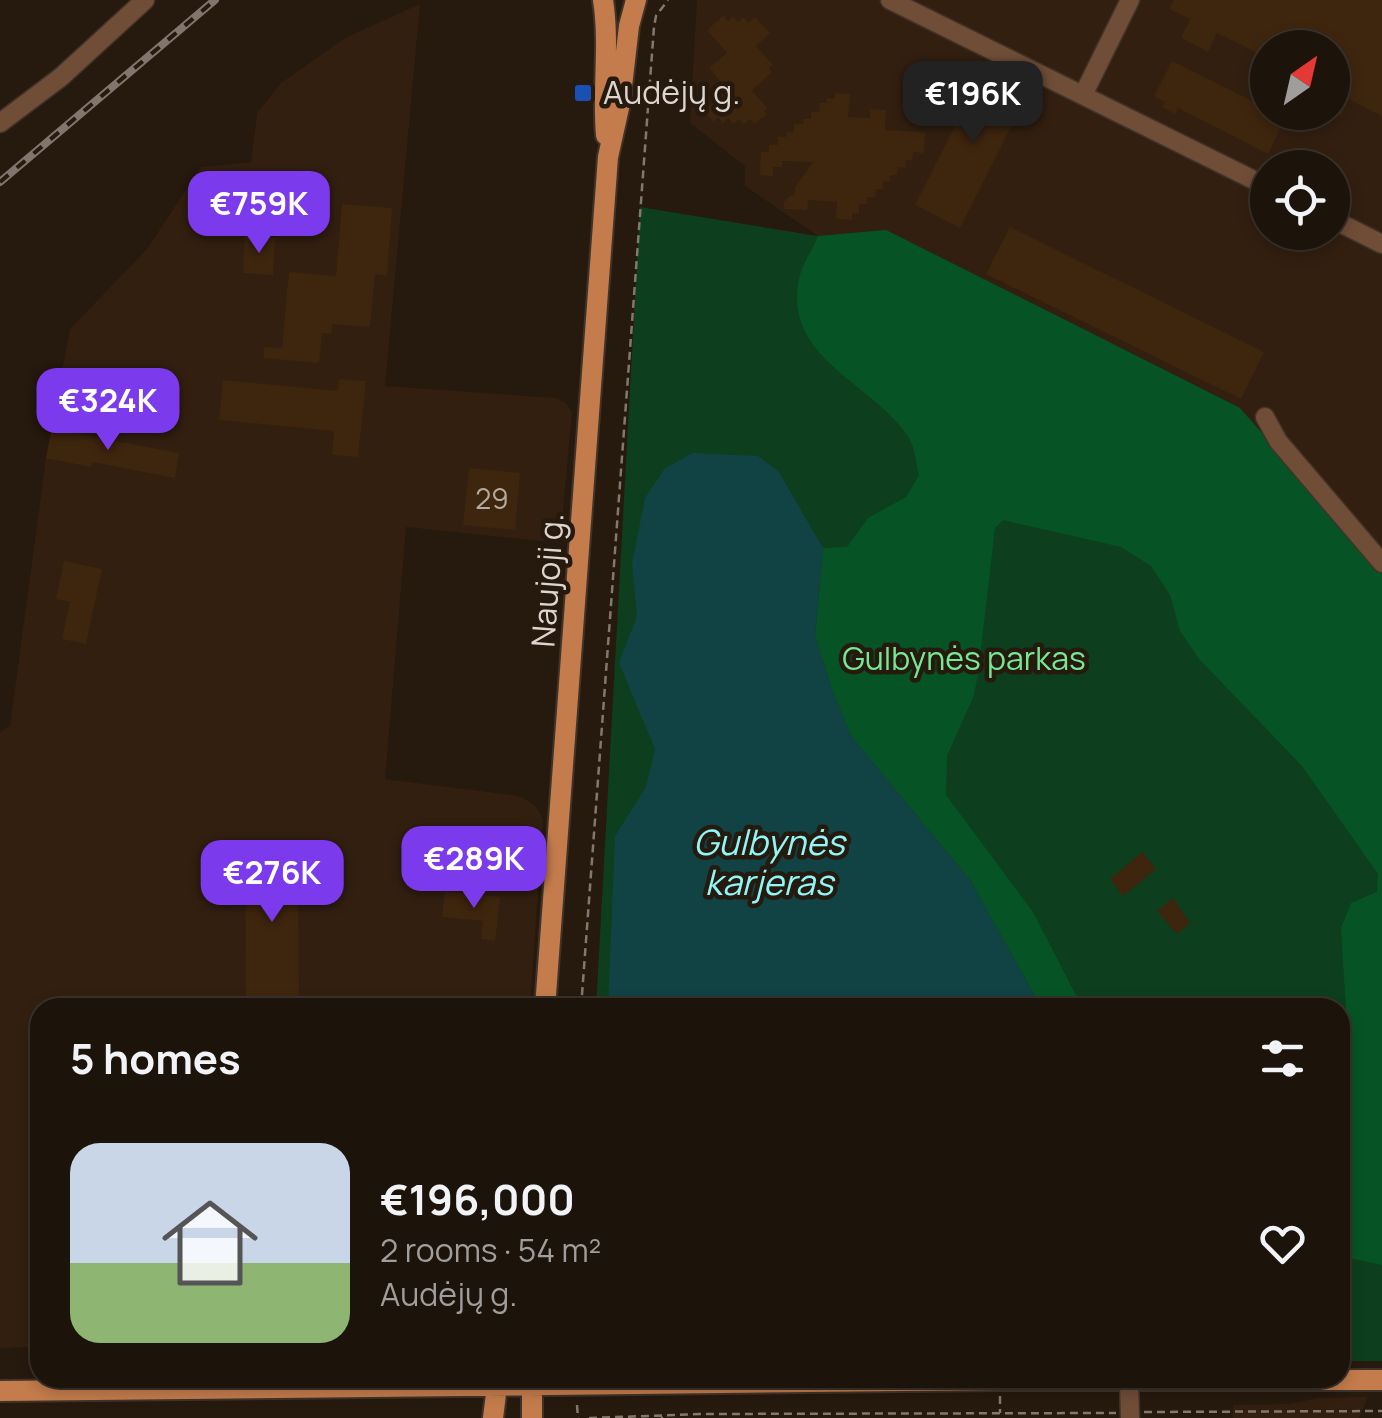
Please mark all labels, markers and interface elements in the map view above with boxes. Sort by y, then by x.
north arrow [1250,30,1350,130]
map controls [1250,30,1350,250]
pin: €196K [903,61,1043,146]
place label: Audėjų g. [603,70,740,114]
text: €196K [925,71,1021,115]
marker: Audėjų g. [572,82,594,104]
button: locate [1250,150,1350,250]
pin: €759K [189,171,329,256]
text: €759K [210,181,308,225]
pin: €324K [38,368,178,453]
text: €324K [58,378,158,422]
house number: 29 [475,479,509,517]
street label: Naujoji g. [520,511,574,649]
park label: Gulbynės parkas [842,636,1086,680]
water label: Gulbynės karjeras [693,818,847,906]
pin: €289K [404,826,544,911]
text: €289K [423,836,525,880]
pin: €276K [202,840,342,925]
text: €276K [223,850,321,894]
text: 5 homes [70,1029,241,1087]
icon: filters [1255,1031,1310,1086]
text: €196,000 [380,1170,575,1228]
icon: home [150,1183,270,1303]
icon: heart [1255,1216,1310,1271]
text: 2 rooms · 54 m² [380,1228,601,1272]
text: Audėjų g. [380,1272,517,1316]

